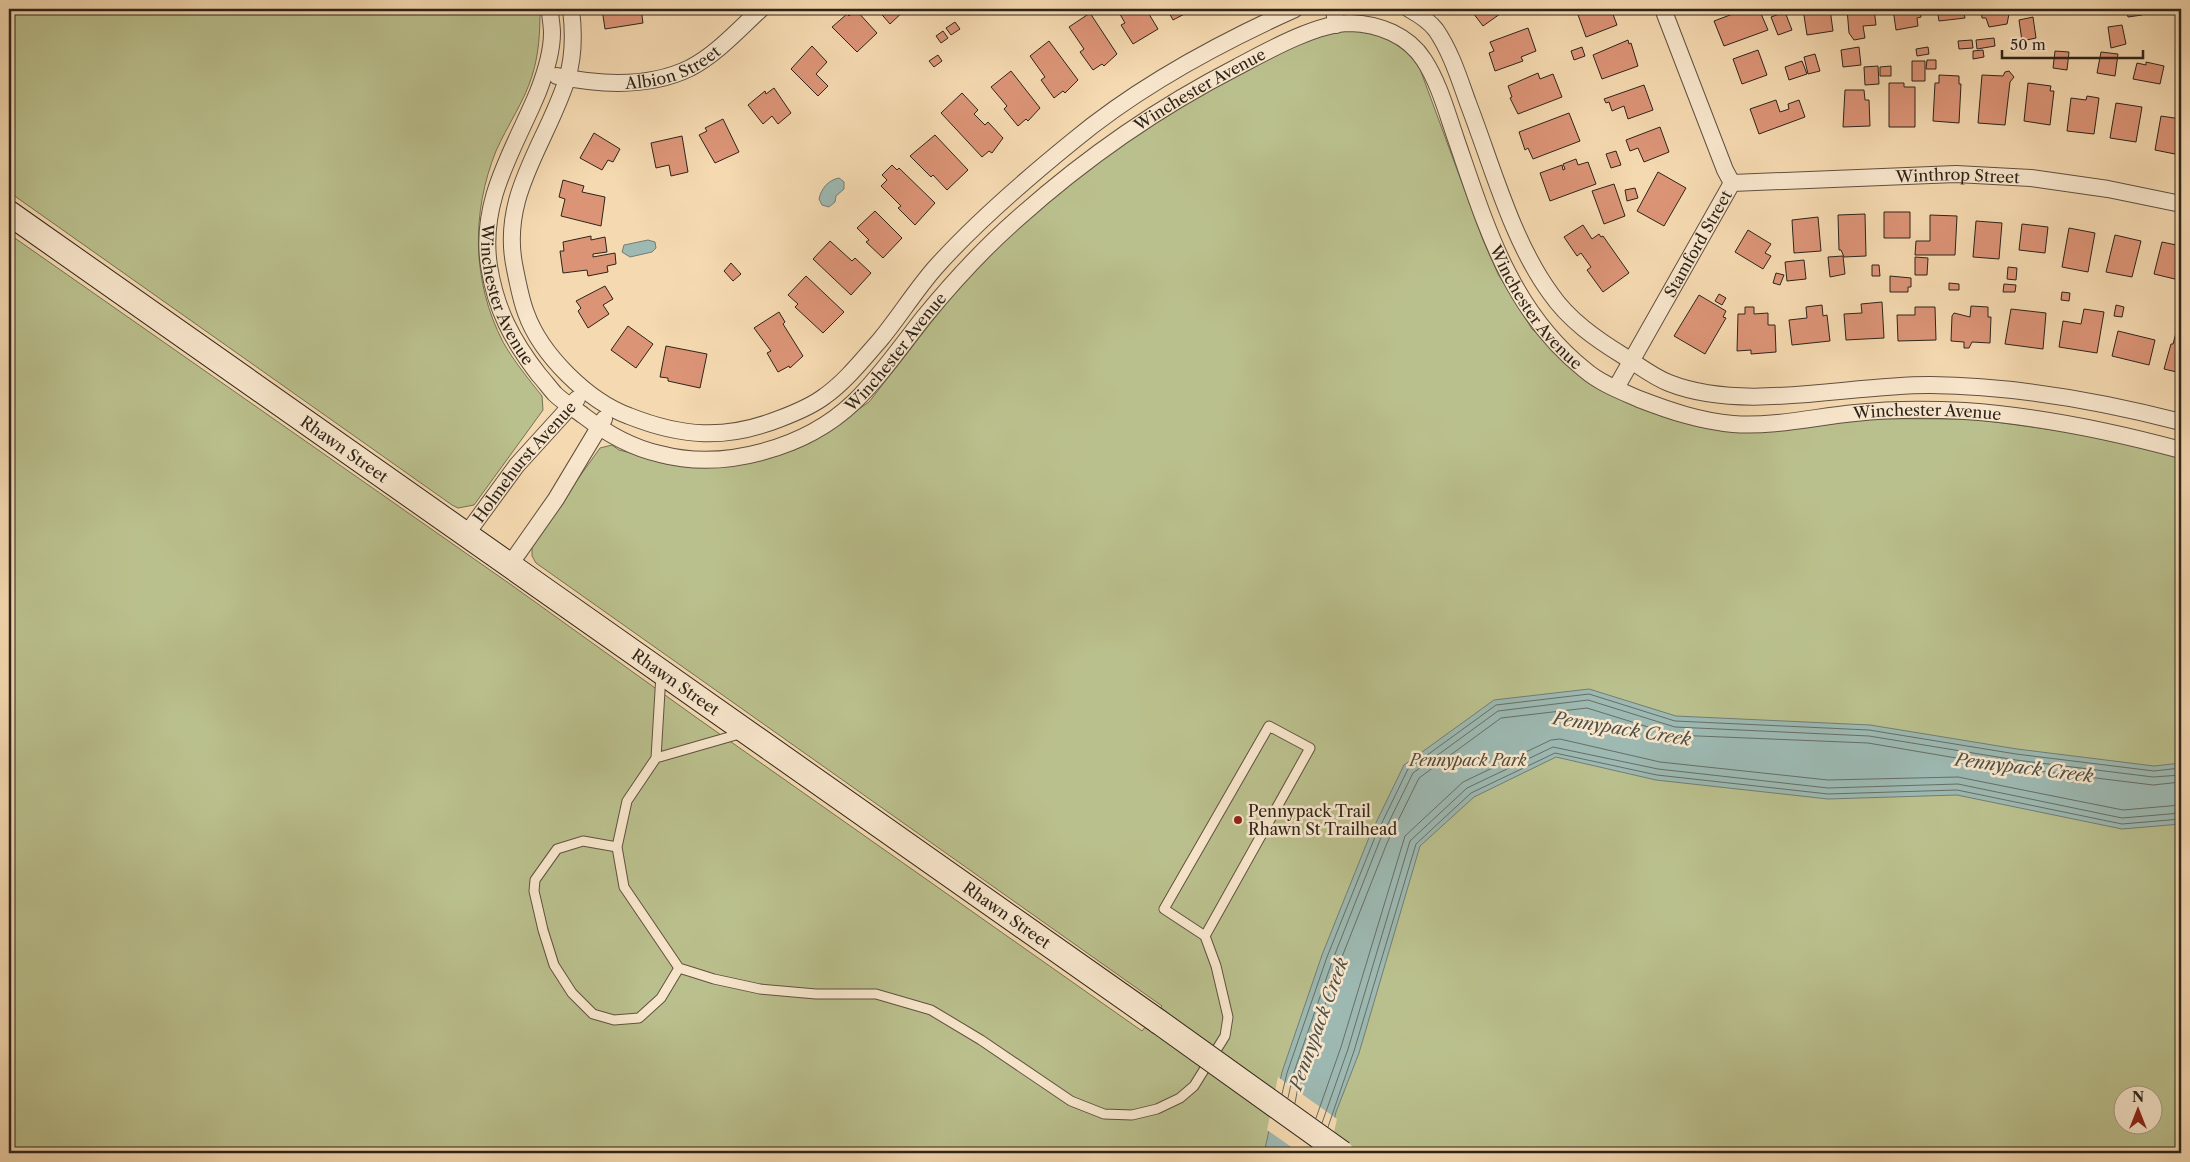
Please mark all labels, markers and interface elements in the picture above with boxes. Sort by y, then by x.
scale bar [2002,28,2144,60]
text: 50 m [2010,35,2046,54]
street label: Albion Street [624,41,724,93]
street label: Winchester Avenue [1129,44,1269,135]
street label: Winthrop Street [1894,164,2021,187]
street label: Stamford Street [1660,186,1736,301]
street label: Winchester Avenue [477,223,538,369]
street label: Winchester Avenue [1485,241,1586,373]
street label: Winchester Avenue [840,288,950,416]
street label: Holmehurst Avenue [468,397,580,526]
street label: Winchester Avenue [1851,400,2002,424]
street label: Rhawn Street [297,411,392,487]
street label: Rhawn Street [628,644,724,720]
water label: Pennypack Creek [1549,707,1693,751]
water label: Pennypack Creek [1952,748,2095,787]
park label: Pennypack Park [1408,750,1527,770]
place label: Pennypack Trail Rhawn St Trailhead [1248,801,1397,839]
marker: Pennypack Trail Rhawn St Trailhead [1232,814,1244,826]
street label: Rhawn Street [959,877,1055,953]
water label: Pennypack Creek [1284,954,1353,1095]
north arrow [2112,1084,2162,1134]
text: N [2132,1088,2144,1106]

